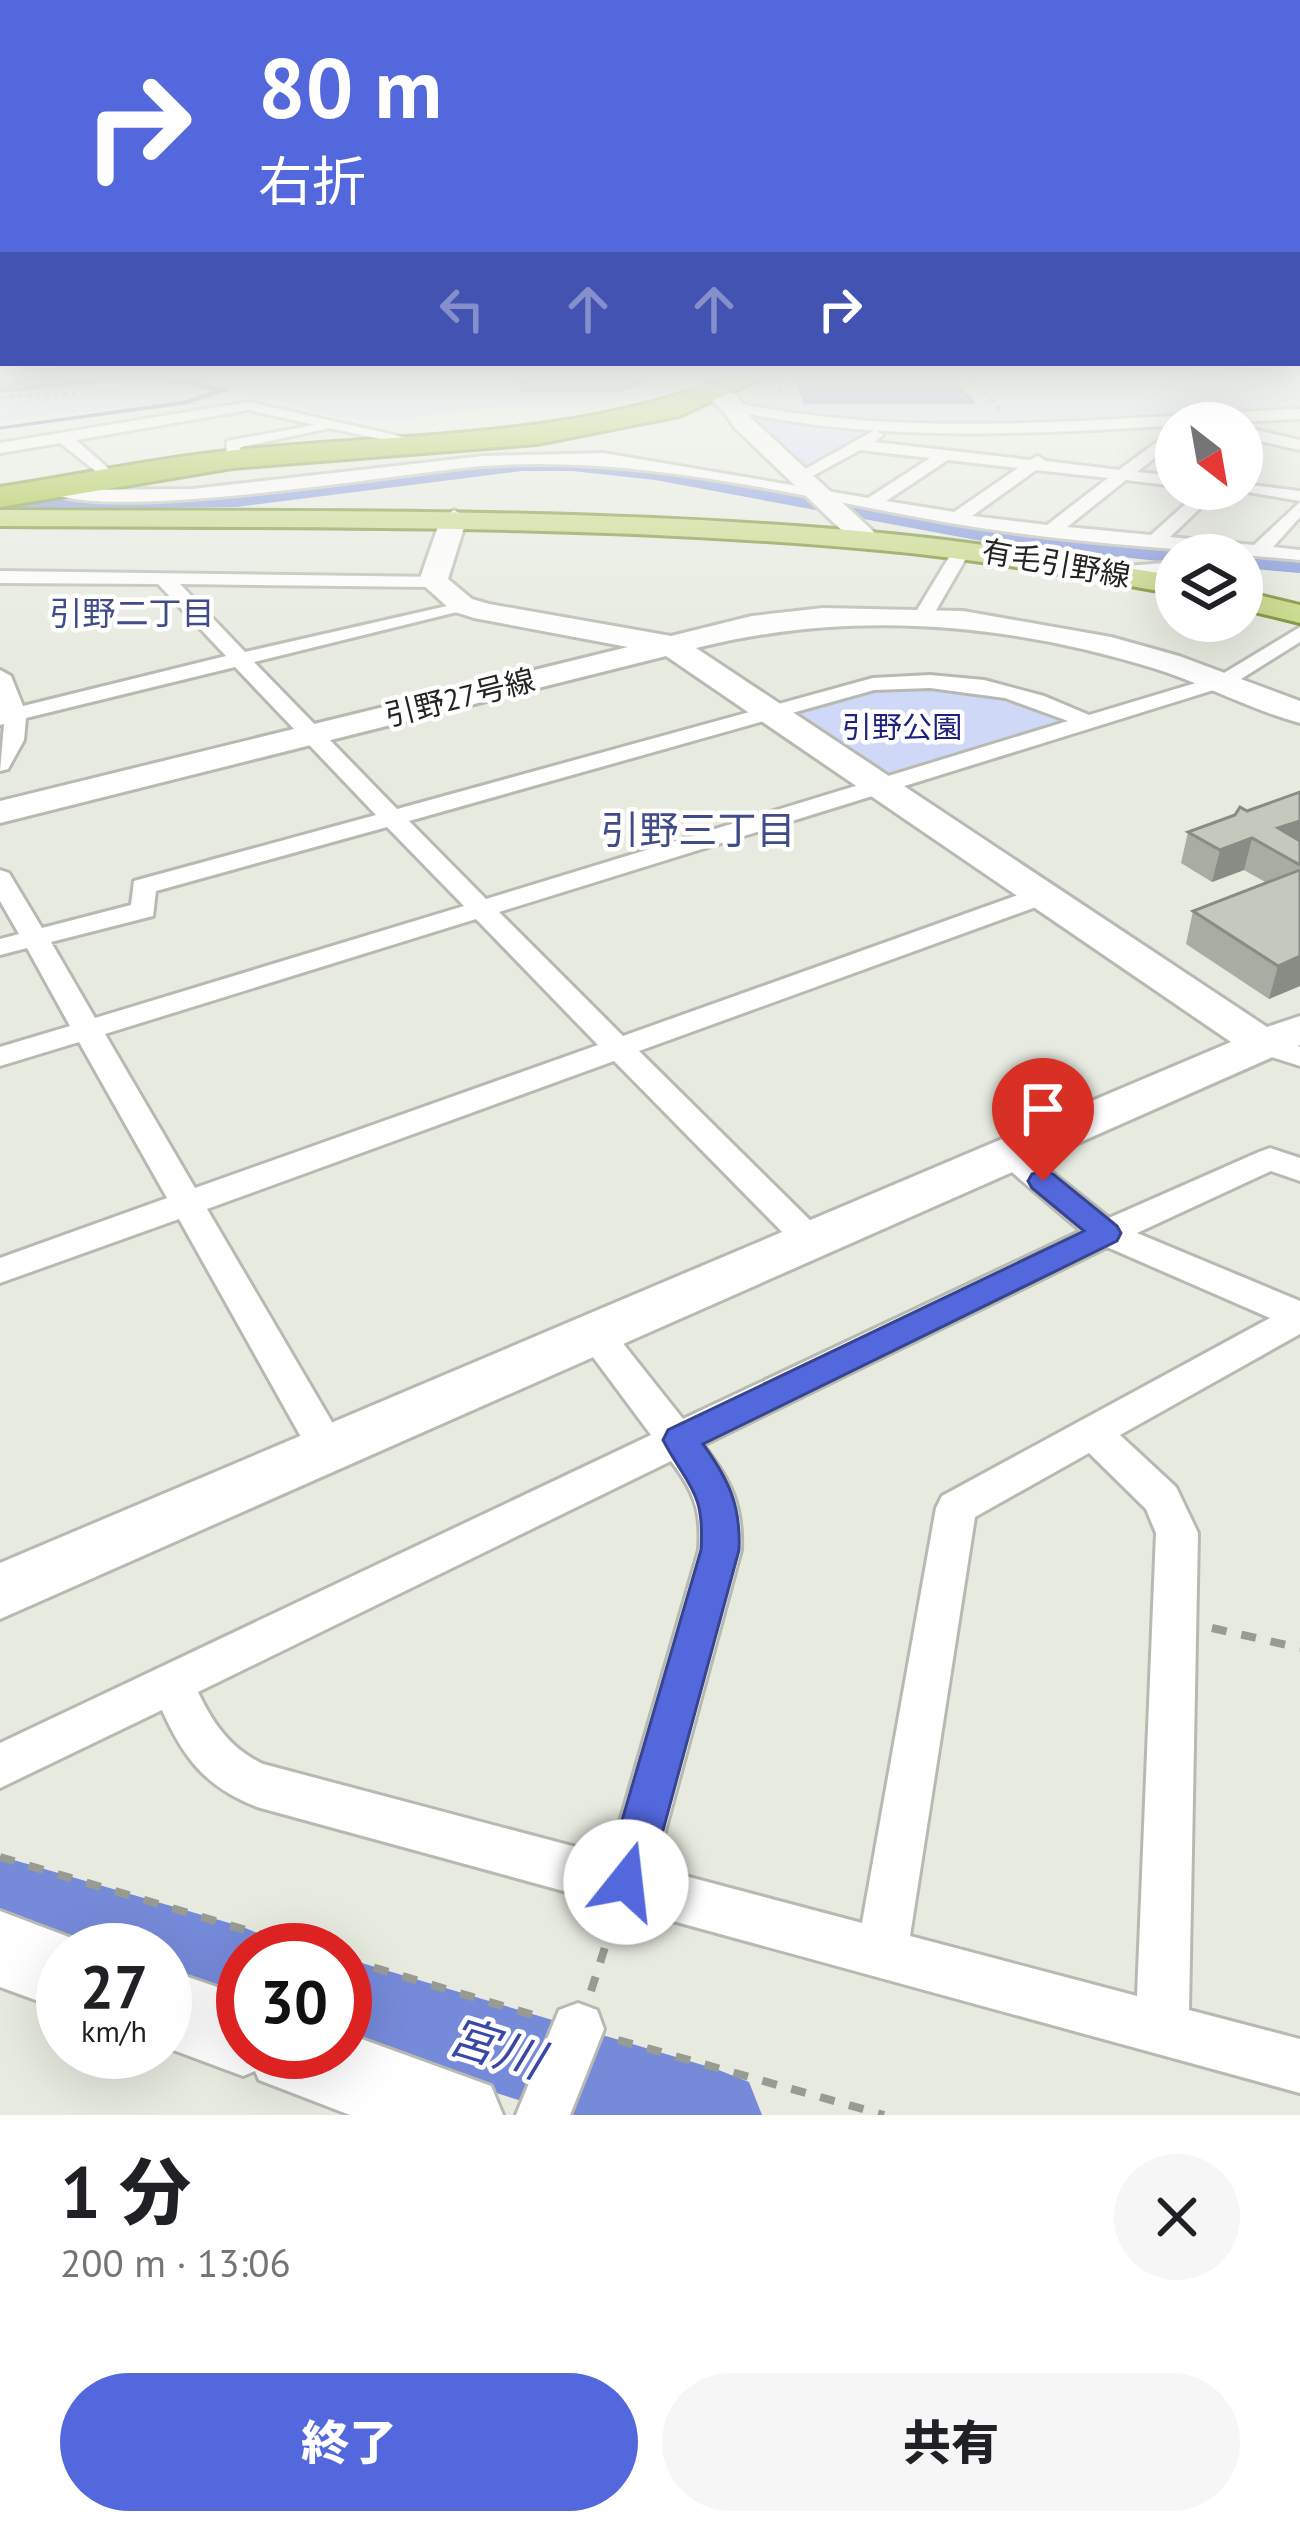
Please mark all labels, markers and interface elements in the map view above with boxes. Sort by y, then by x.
text: 80 m [258,32,442,141]
icon: right [60,48,216,204]
text: 右折 [258,146,366,216]
icon: left [429,276,495,342]
icon: ahead [555,276,621,342]
icon: ahead [681,276,747,342]
icon: right [807,276,873,342]
north arrow [1155,402,1263,510]
map controls [1155,402,1263,642]
street label: 有毛引野線 [979,530,1134,595]
button: layers [1155,534,1263,642]
district label: 引野二丁目 [50,591,215,634]
street label: 引野27号線 [381,659,538,734]
park label: 引野公園 [842,707,962,746]
district label: 引野三丁目 [600,804,796,855]
pin [992,1058,1094,1181]
icon: arrive [1010,1076,1076,1142]
position arrow [563,1819,689,1945]
speed limit sign: 30 [216,1923,372,2079]
text: 27 [80,1947,148,2025]
water label: 宮川 [441,2003,556,2092]
text: km/h [81,2011,147,2050]
text: 1 分 [60,2145,191,2238]
button: close [1114,2154,1240,2280]
text: 200 m · 13:06 [60,2237,291,2288]
button: 終了 [60,2373,638,2511]
button: 共有 [662,2373,1240,2511]

